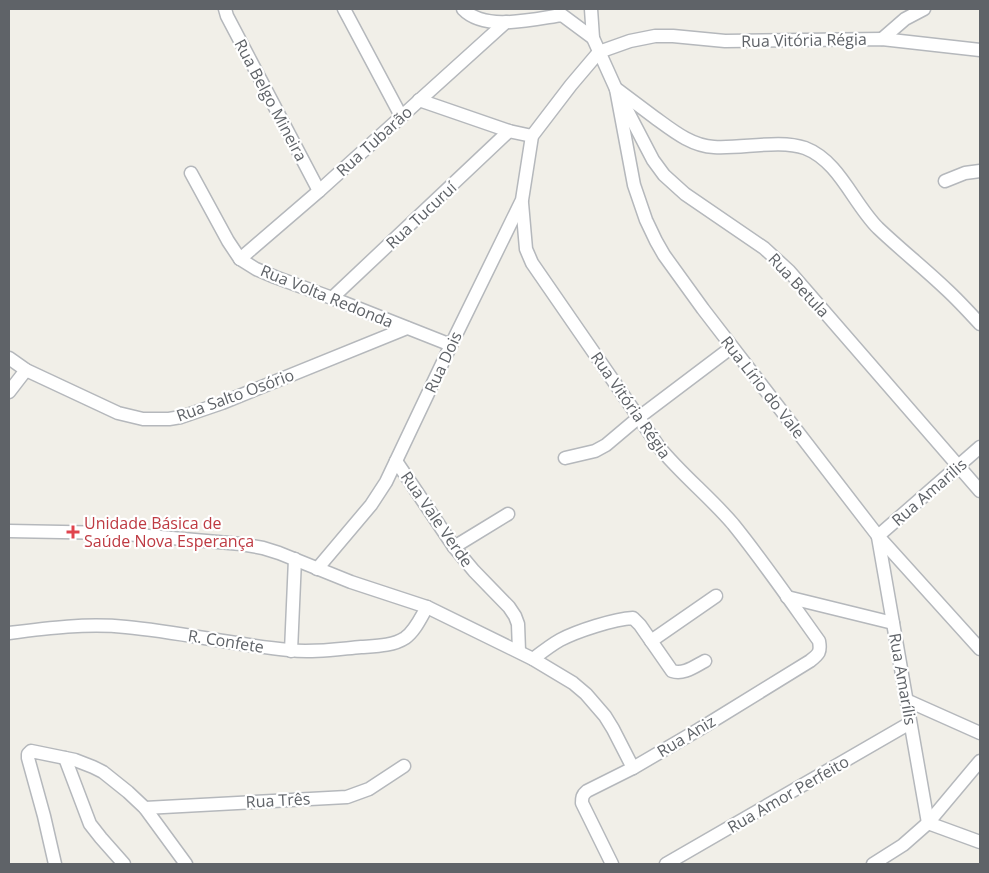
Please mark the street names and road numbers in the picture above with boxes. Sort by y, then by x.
street label: Rua Vitória Régia [741,28,867,52]
street label: Rua Belgo Mineira [230,35,312,165]
street label: Rua Tubarão [331,101,417,181]
street label: Rua Tucuruí [381,176,462,253]
street label: Rua Betula [764,248,834,322]
street label: Rua Volta Redonda [257,259,397,333]
street label: Rua Dois [419,328,467,396]
street label: Rua Lírio do Vale [716,331,810,443]
street label: Rua Vitória Régia [586,347,676,463]
street label: Rua Salto Osório [173,363,297,427]
street label: Rua Amarilis [887,453,971,531]
street label: Rua Vale Verde [396,467,478,571]
street label: R. Confete [186,624,266,658]
street label: Rua Amarílis [884,631,922,727]
street label: Rua Aniz [653,710,719,762]
street label: Rua Amor Perfeito [723,750,853,838]
street label: Rua Três [245,787,311,813]

